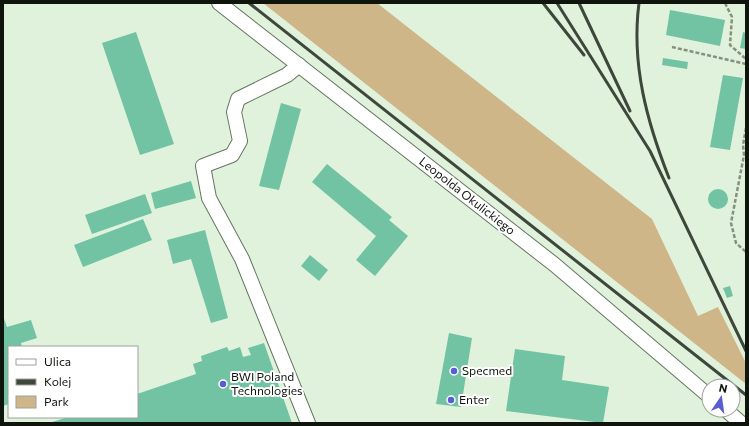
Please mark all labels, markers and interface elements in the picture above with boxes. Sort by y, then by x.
street label: Leopolda Okulickiego [417,153,518,237]
legend [8,346,138,418]
text: Ulica [44,354,71,368]
place label: Specmed [462,363,512,377]
marker: Specmed [449,366,459,376]
place label: BWI Poland Technologies [231,369,303,397]
text: Kolej [44,374,71,388]
north arrow [701,378,741,418]
marker: BWI Poland Technologies [218,379,228,389]
text: N [718,381,729,395]
place label: Enter [459,392,489,406]
text: Park [44,394,70,408]
marker: Enter [446,395,456,405]

